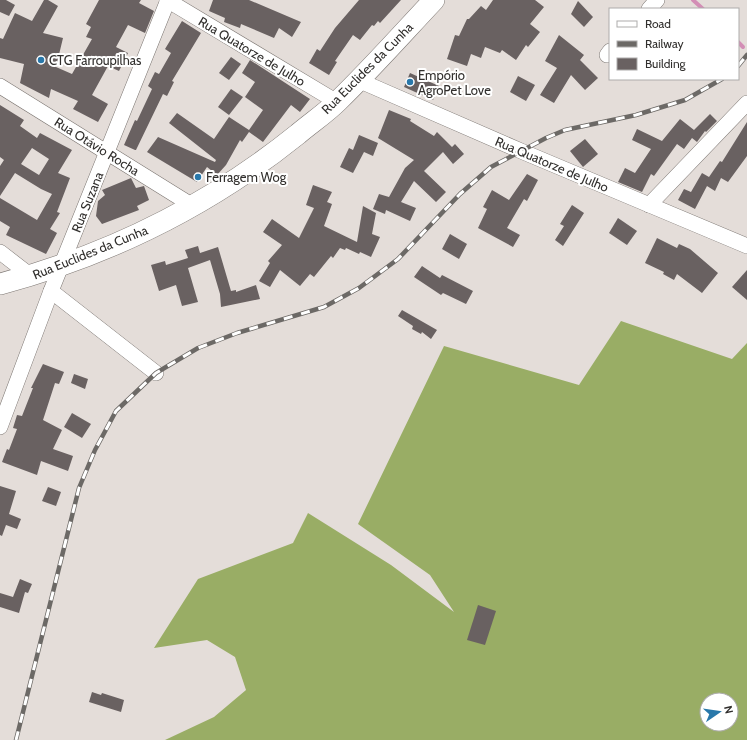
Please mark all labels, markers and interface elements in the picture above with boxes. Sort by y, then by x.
legend [609,8,739,80]
street label: Rua Quatorze de Julho [196,13,308,89]
text: Road [645,16,671,31]
street label: Rua Euclides da Cunha [318,18,417,117]
text: Railway [645,36,683,51]
place label: CTG Farroupilhas [49,52,142,68]
marker: CTG Farroupilhas [36,55,46,65]
text: Building [645,56,687,71]
place label: Empório AgroPet Love [418,67,491,98]
marker: Empório AgroPet Love [405,77,415,87]
street label: Rua Otávio Rocha [52,113,143,179]
street label: Rua Quatorze de Julho [493,133,611,195]
street label: Rua Suzana [68,169,107,235]
place label: Ferragem Wog [206,169,287,185]
marker: Ferragem Wog [193,172,203,182]
street label: Rua Euclides da Cunha [30,221,151,282]
north arrow [699,692,739,732]
text: N [721,704,736,715]

